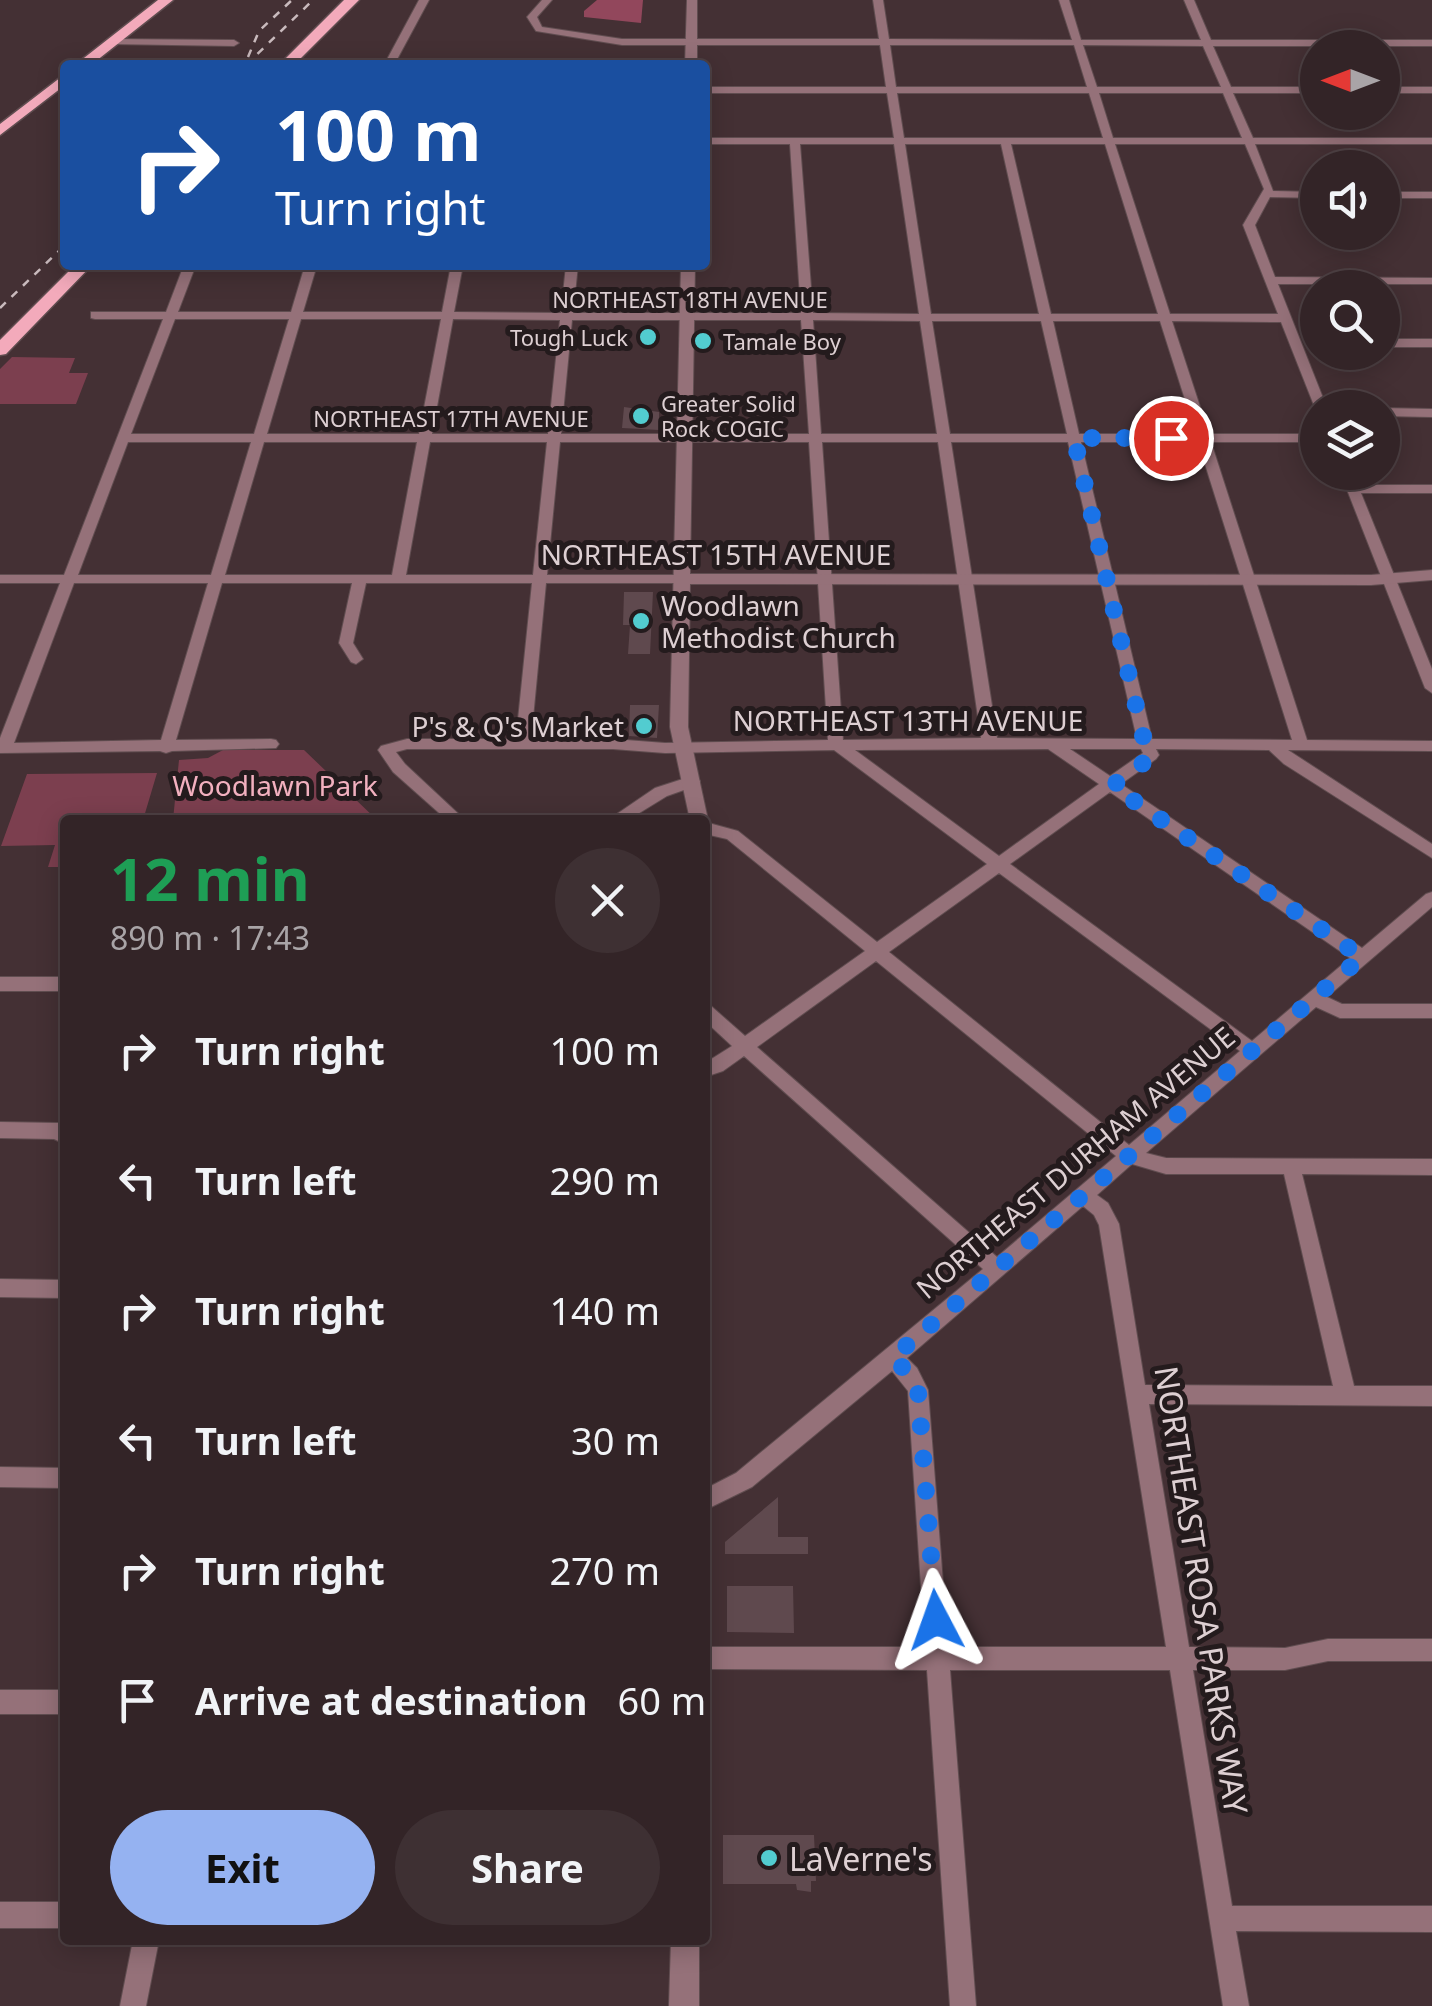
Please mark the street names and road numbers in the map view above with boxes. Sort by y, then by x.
street label: NORTHEAST 18TH AVENUE [552,284,828,314]
street label: NORTHEAST 17TH AVENUE [313,403,589,433]
street label: NORTHEAST 15TH AVENUE [541,535,891,573]
street label: NORTHEAST 13TH AVENUE [733,701,1083,739]
street label: NORTHEAST DURHAM AVENUE [908,1017,1242,1307]
street label: NORTHEAST ROSA PARKS WAY [1145,1363,1259,1818]

